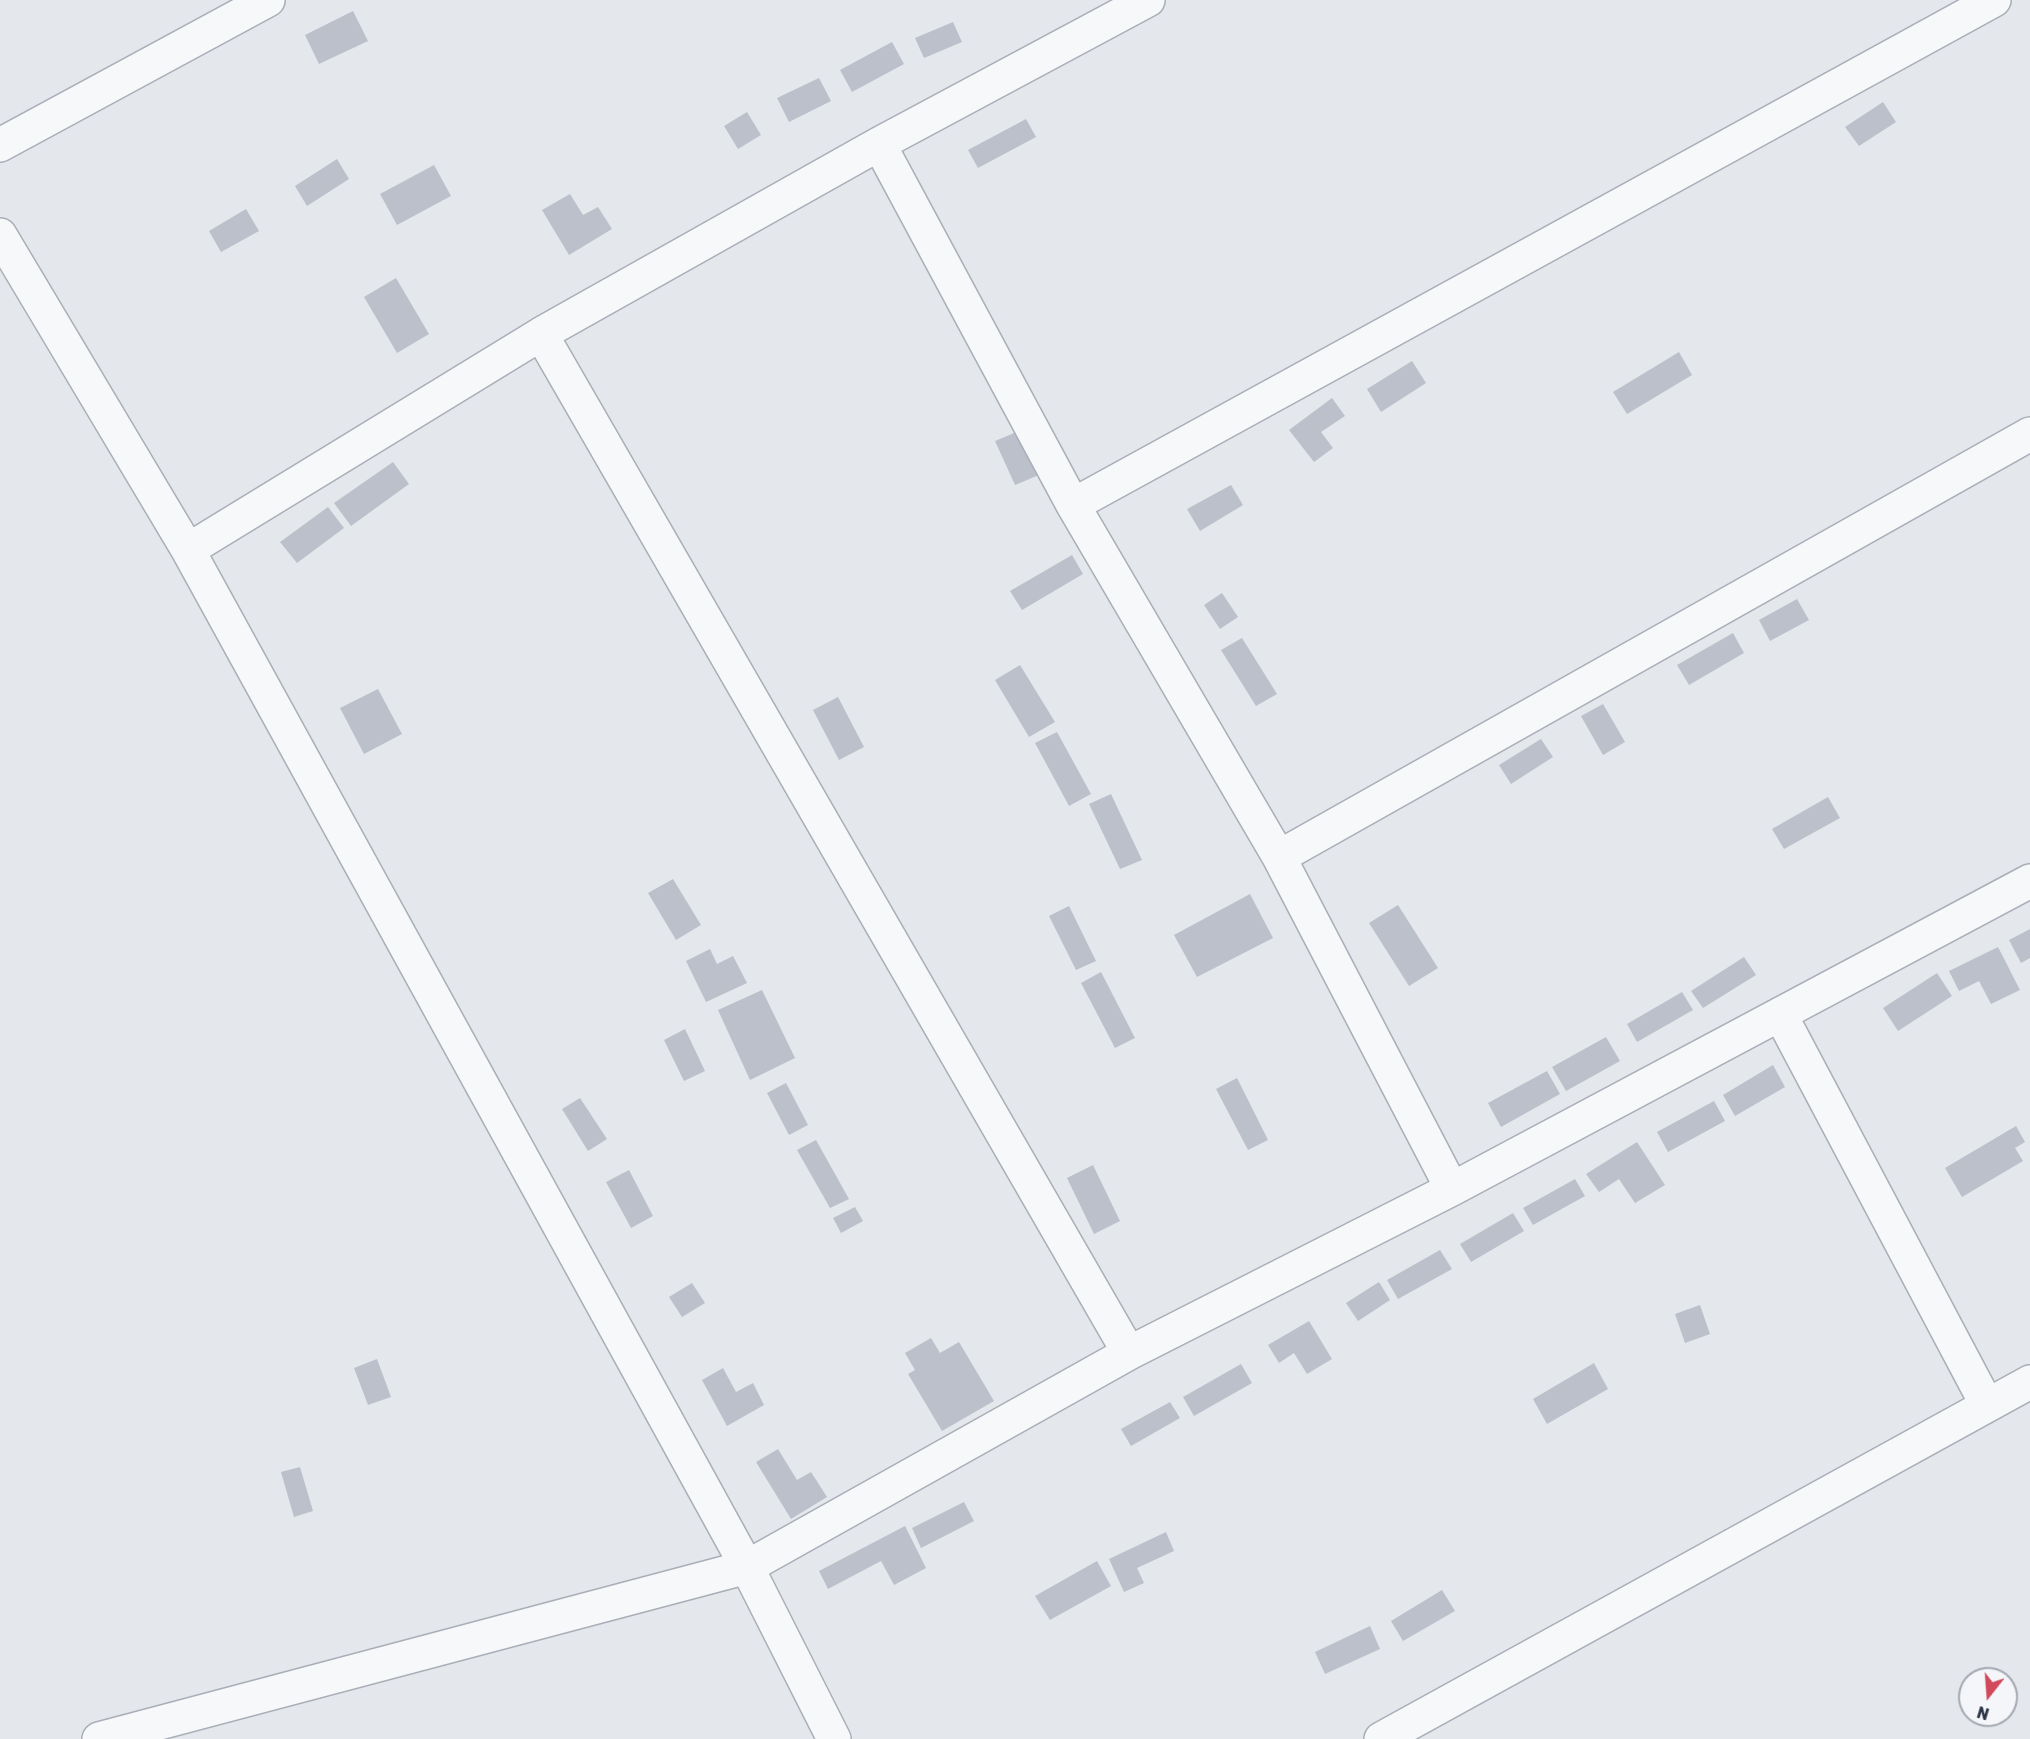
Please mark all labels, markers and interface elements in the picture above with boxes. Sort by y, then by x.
north arrow [1958,1667,2018,1727]
text: N [1975,1702,1991,1724]

